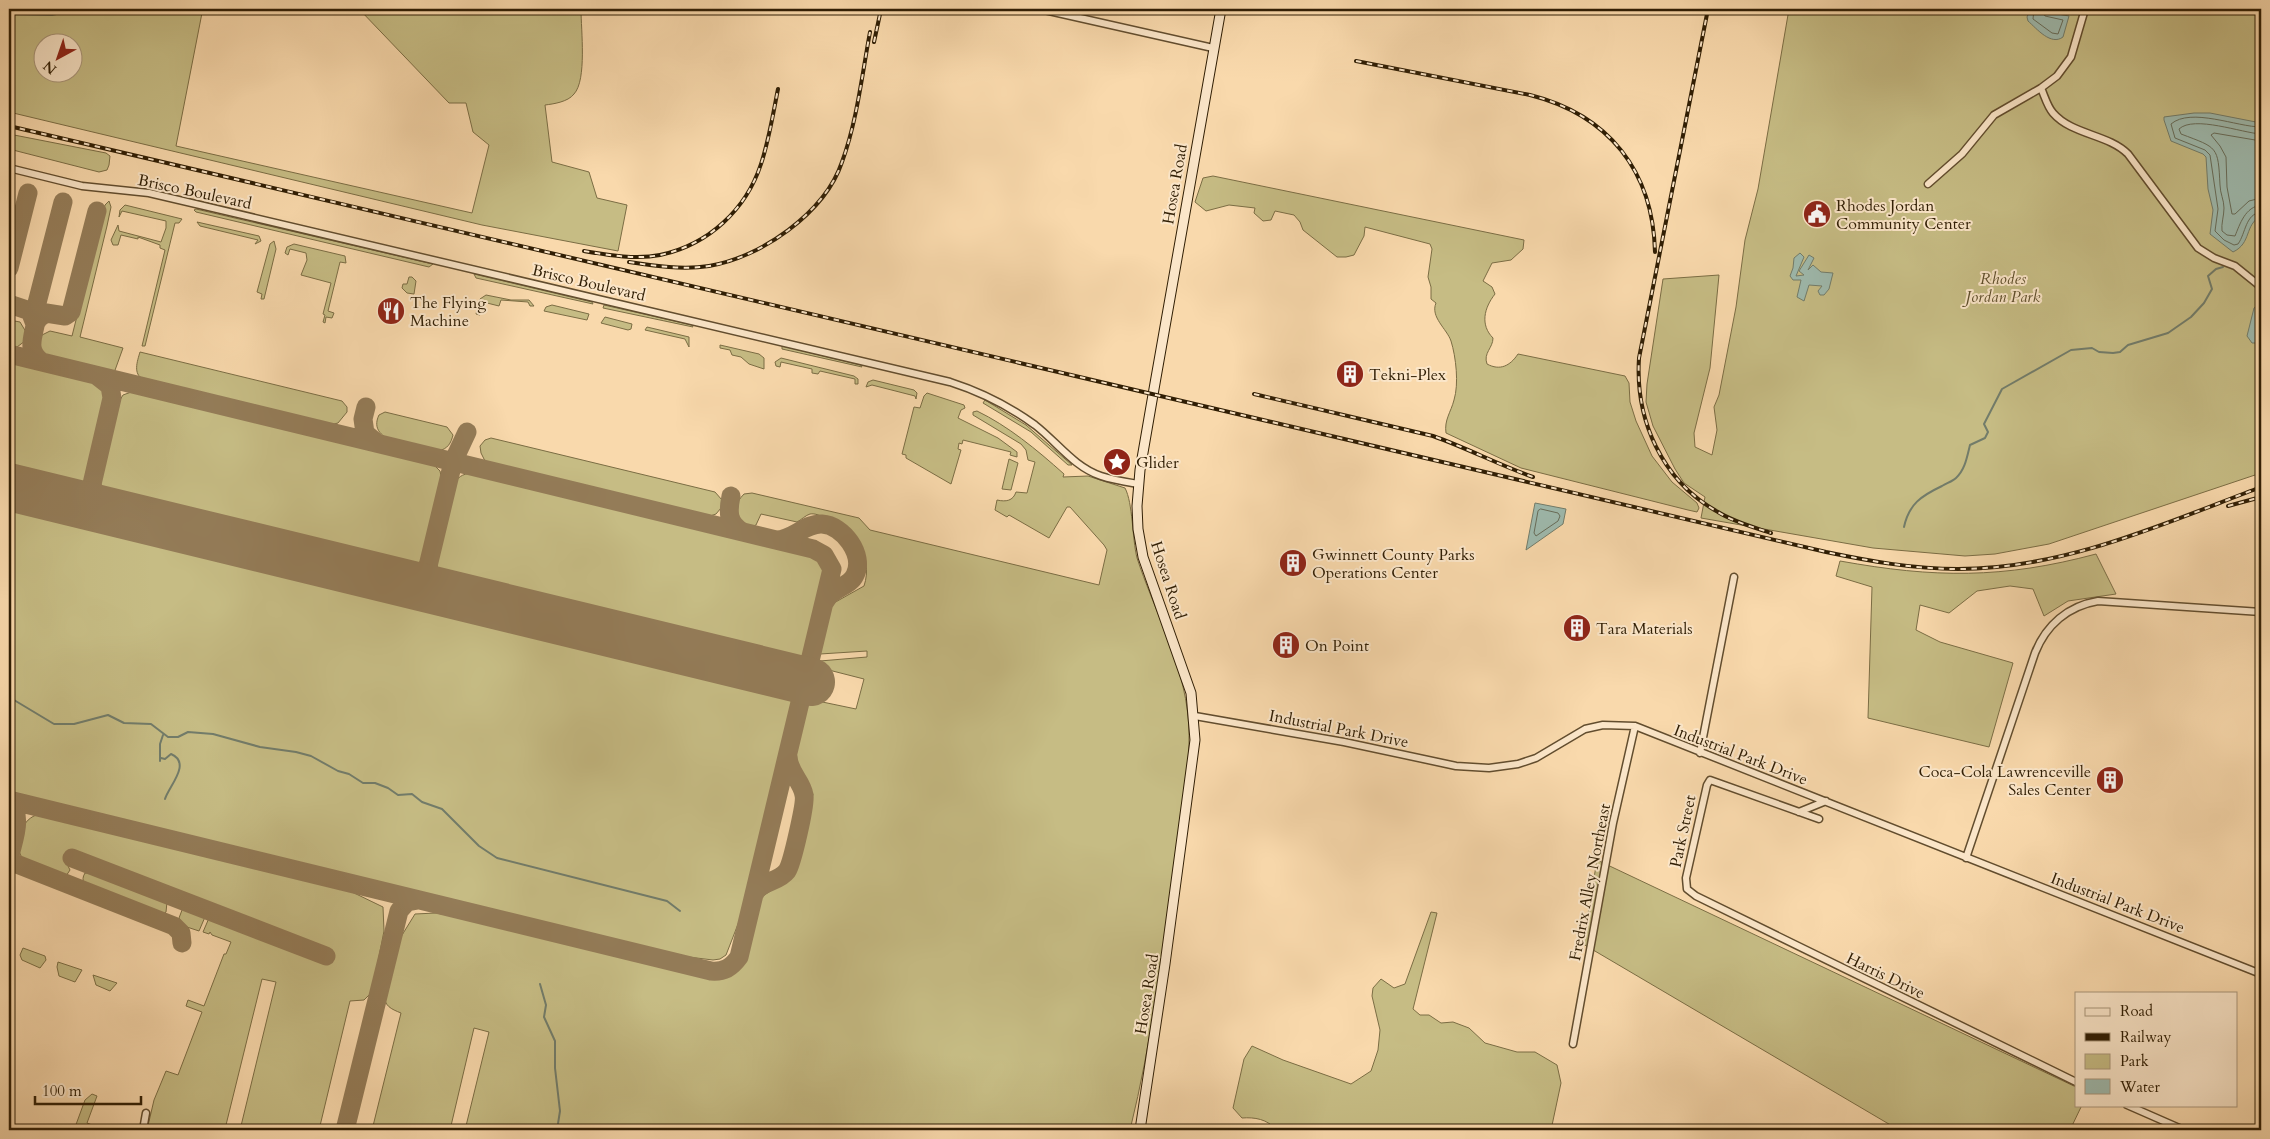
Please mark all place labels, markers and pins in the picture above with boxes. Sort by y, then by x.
place label: Rhodes Jordan Community Center [1836,195,1971,235]
public building icon: Rhodes Jordan Community Center [1802,199,1832,229]
place label: The Flying Machine [410,292,486,332]
restaurant icon: The Flying Machine [376,296,406,326]
building icon: Tekni-Plex [1335,359,1365,389]
place label: Tekni-Plex [1369,364,1446,386]
place icon: Glider [1102,447,1132,477]
place label: Glider [1136,452,1179,474]
place label: Gwinnett County Parks Operations Center [1312,544,1475,584]
building icon: Gwinnett County Parks Operations Center [1278,548,1308,578]
building icon: Tara Materials [1562,613,1592,643]
place label: Tara Materials [1596,618,1693,640]
building icon: On Point [1271,630,1301,660]
place label: On Point [1305,635,1369,657]
place label: Coca-Cola Lawrenceville Sales Center [1918,761,2091,801]
building icon: Coca-Cola Lawrenceville Sales Center [2095,765,2125,795]

